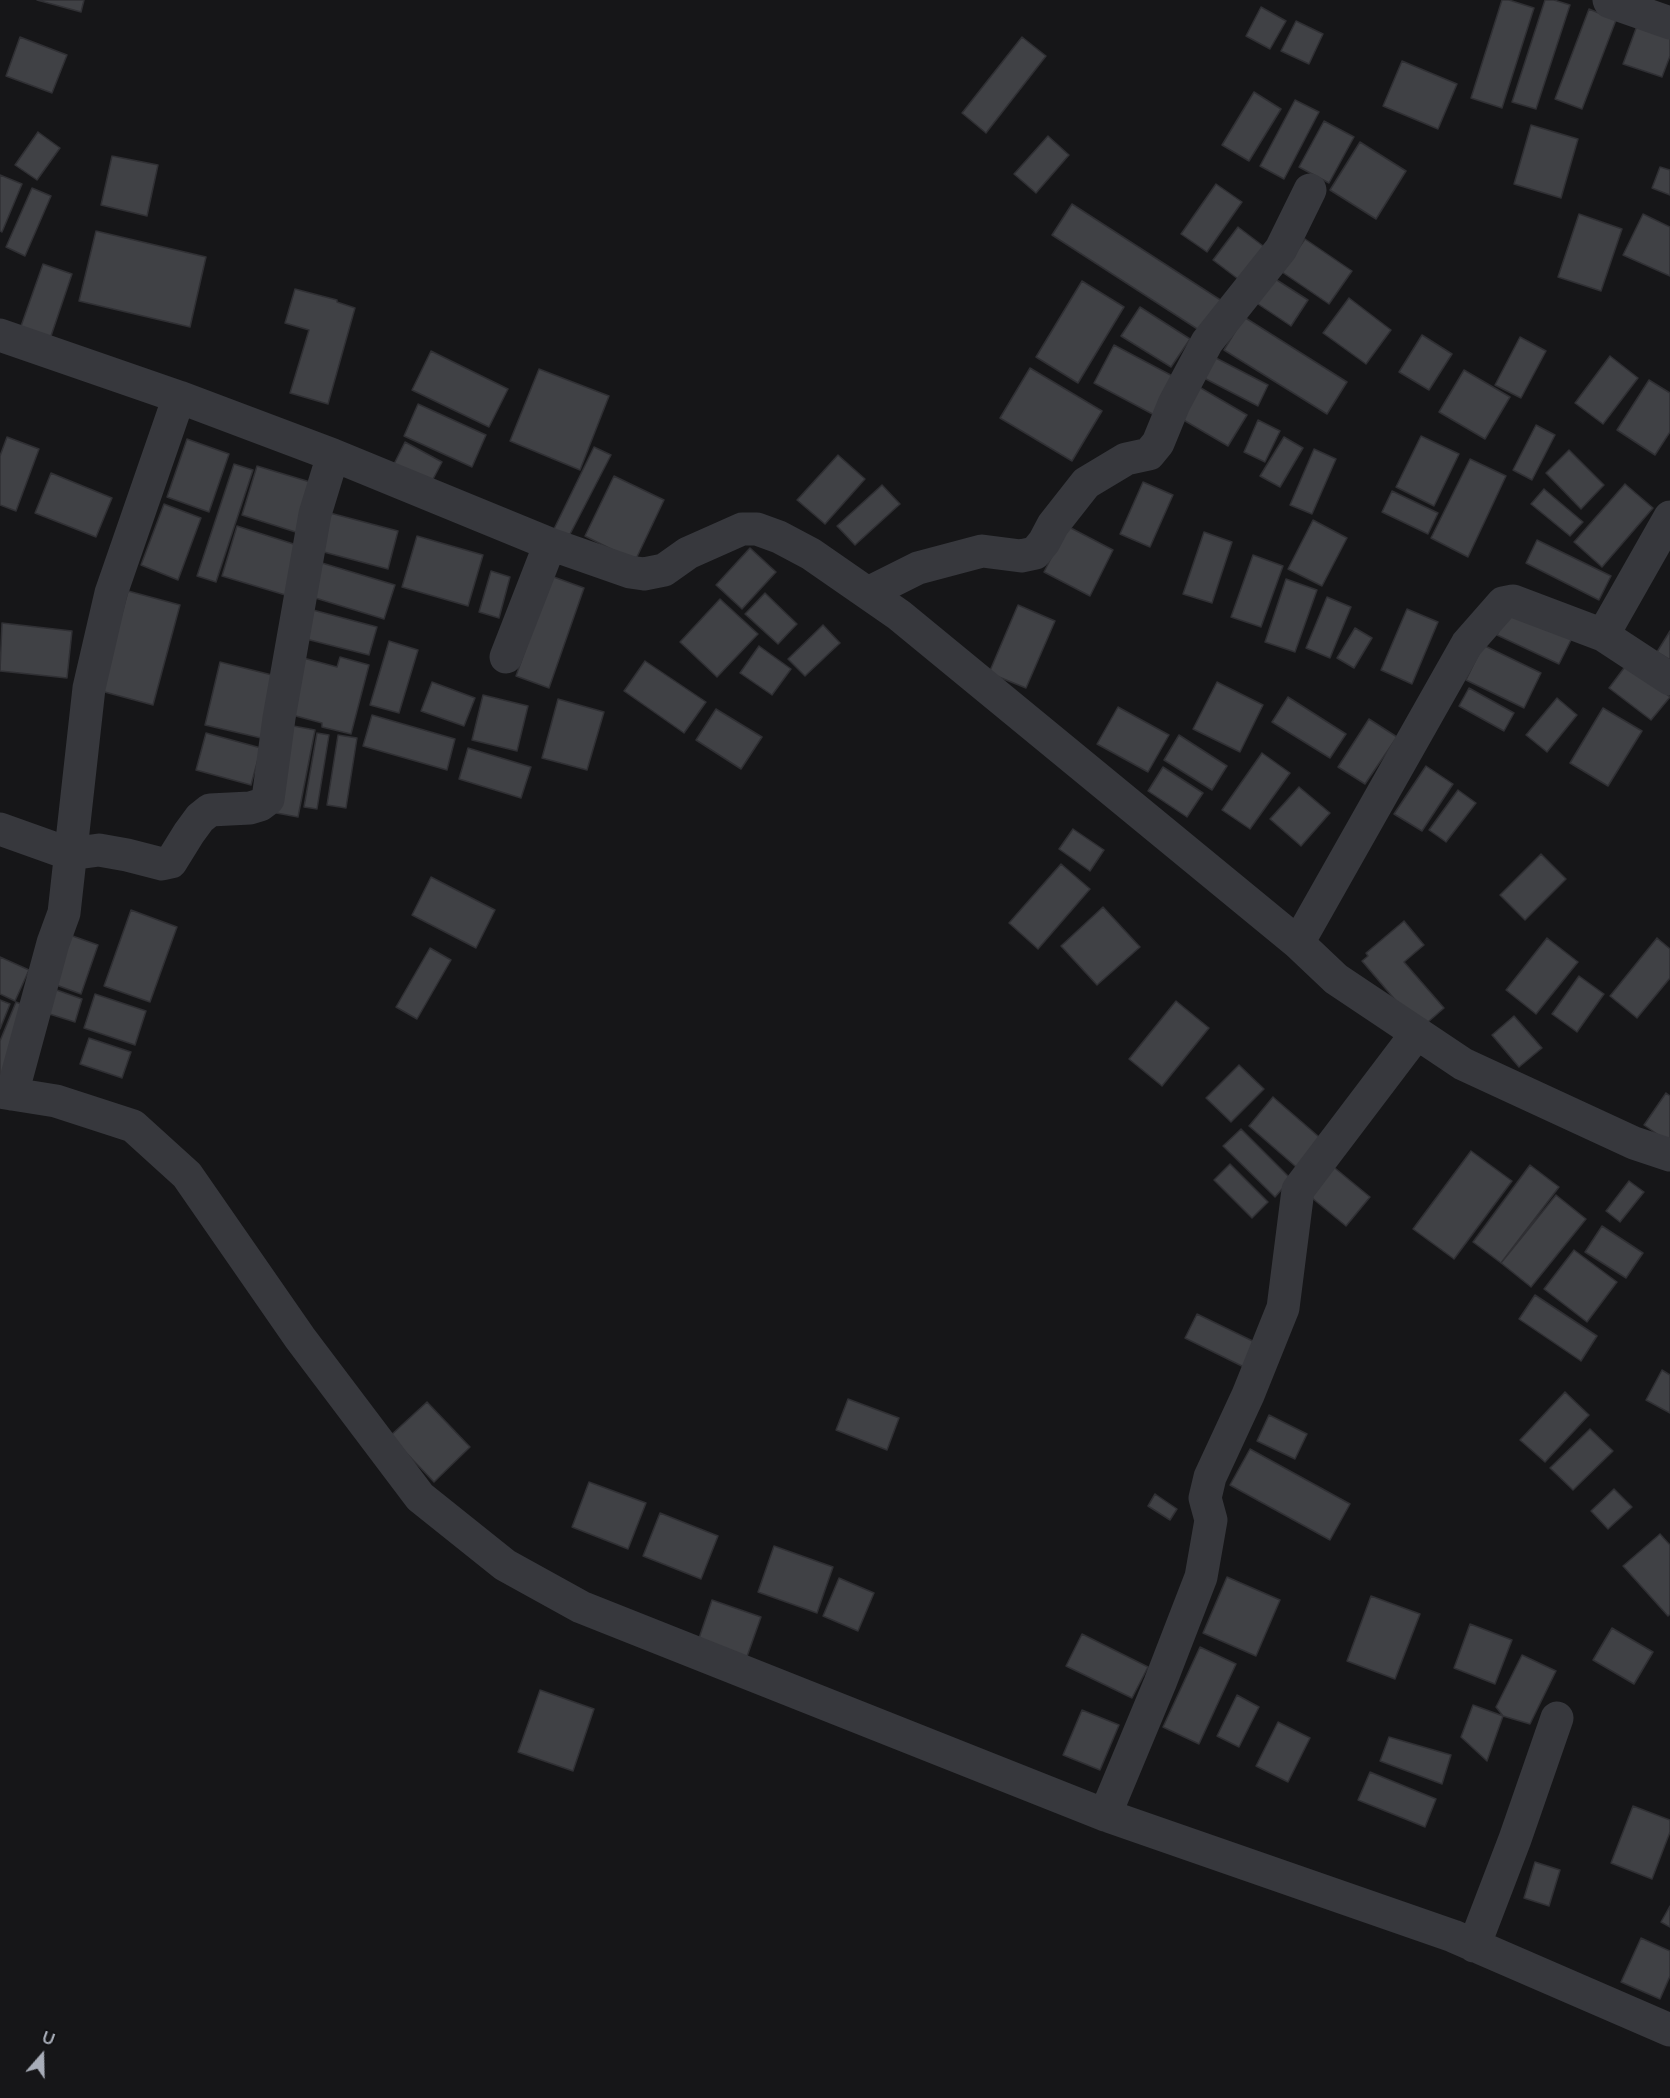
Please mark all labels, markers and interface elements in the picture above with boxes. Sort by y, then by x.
north arrow [12,2026,72,2086]
text: U [39,2028,57,2050]

